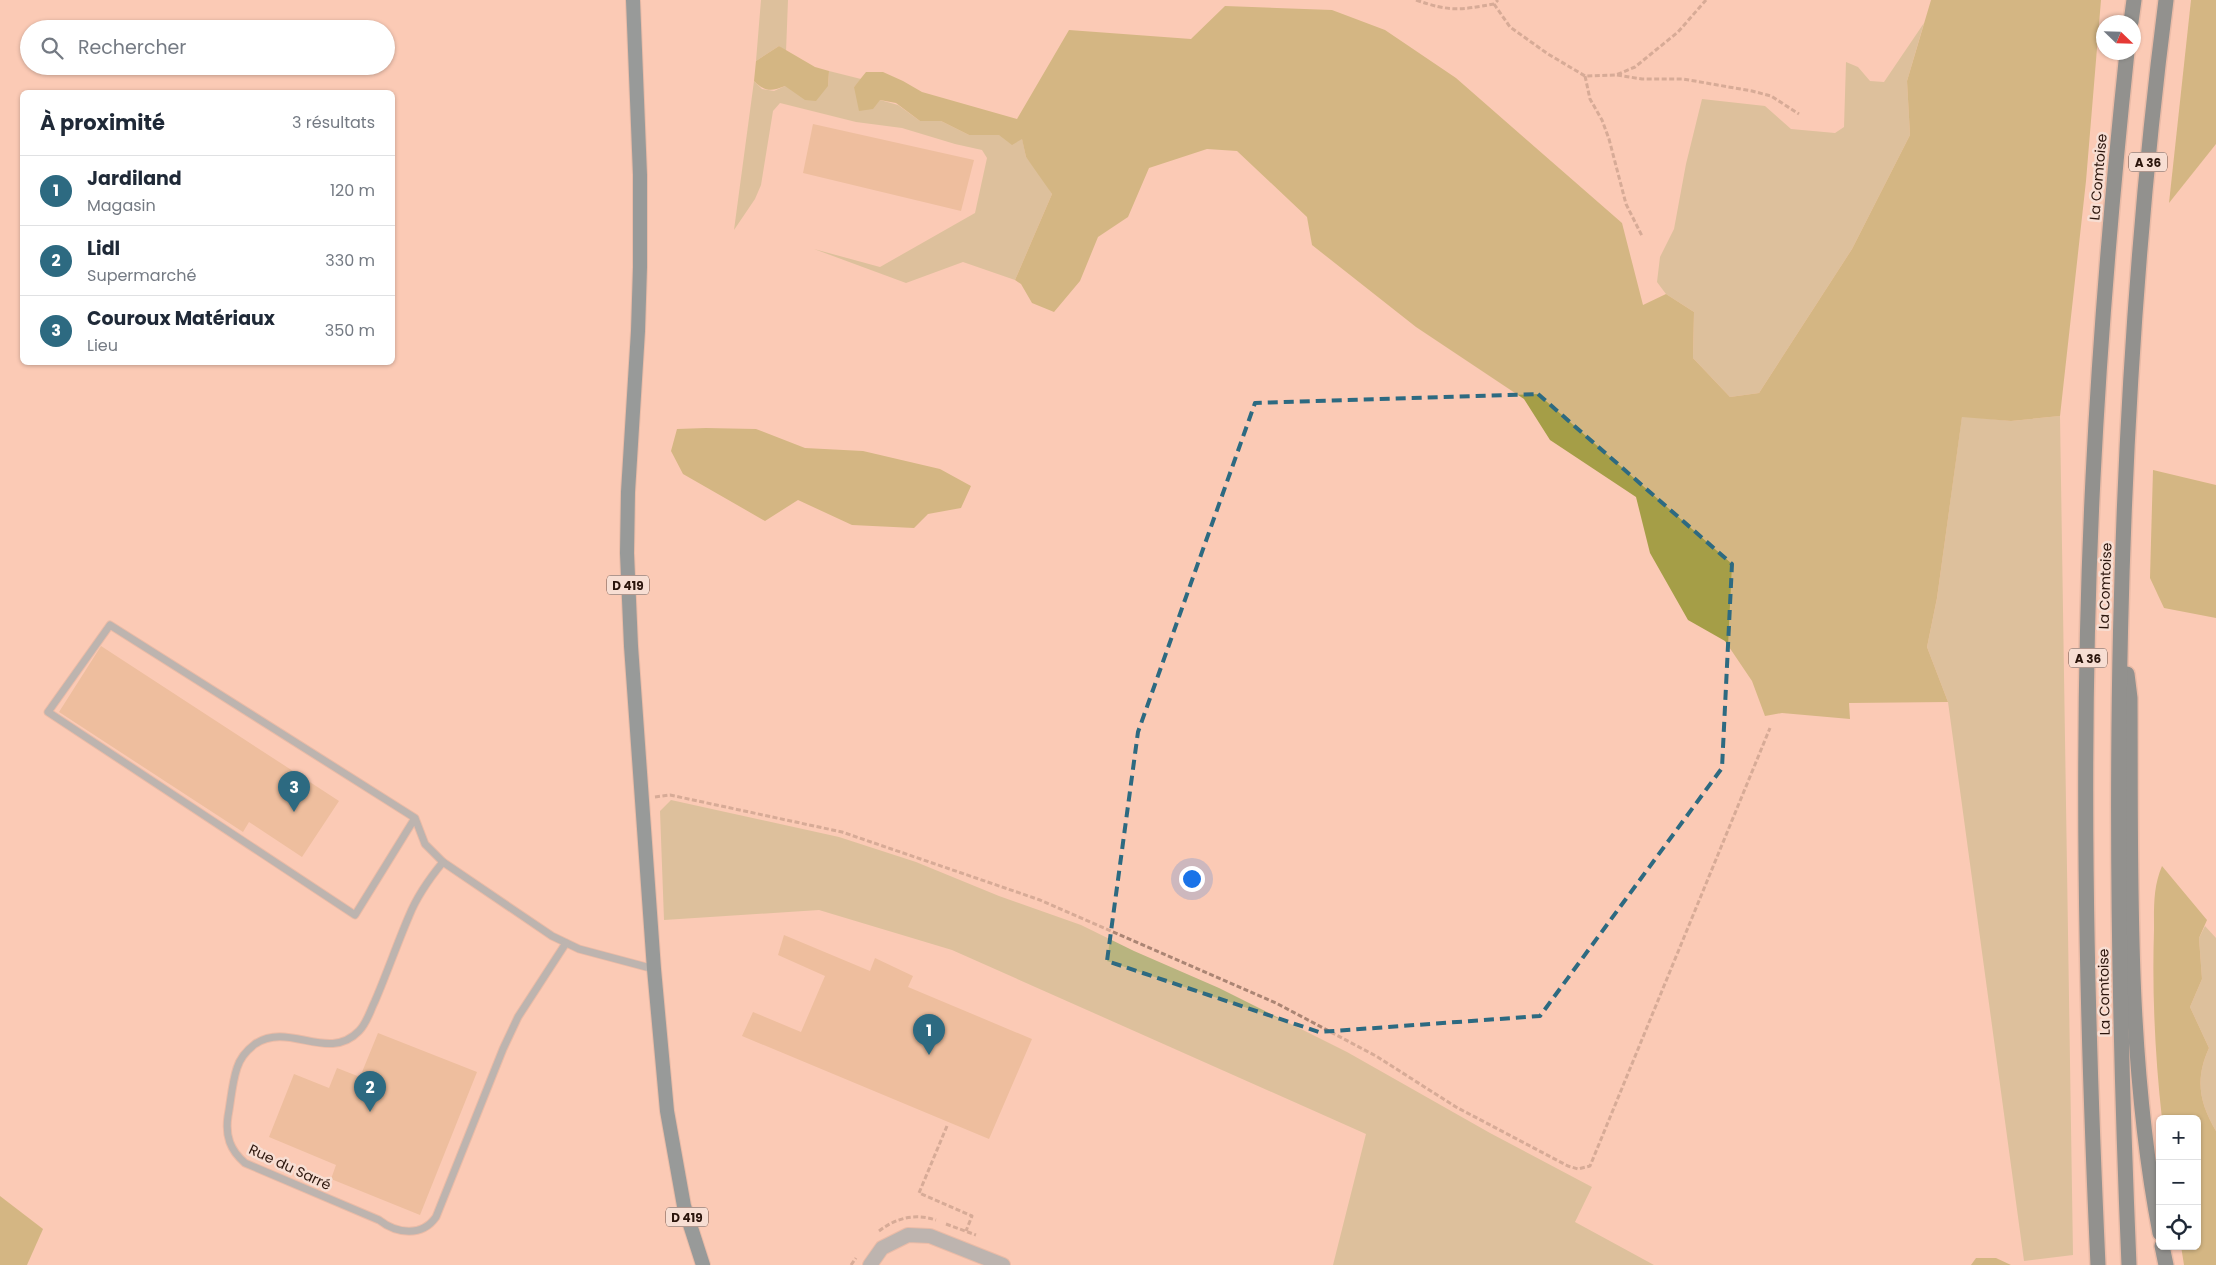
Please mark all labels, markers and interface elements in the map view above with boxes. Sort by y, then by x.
north arrow [2096,15,2141,60]
search box [20,20,395,75]
icon: search [38,34,66,62]
text: Rechercher [78,34,186,61]
text: À proximité [40,108,165,137]
text: 3 résultats [292,111,375,134]
street label: La Comtoise [2084,133,2112,221]
road number: A 36 [2129,152,2167,172]
text: Jardiland [87,165,182,192]
text: 1 [53,179,59,202]
text: 120 m [330,179,375,202]
text: Magasin [87,194,156,217]
text: Lidl [87,235,120,262]
text: 2 [51,249,61,272]
text: 330 m [325,249,375,272]
text: Supermarché [87,264,196,287]
text: Couroux Matériaux [87,305,275,332]
text: 3 [51,319,61,342]
text: 350 m [325,319,375,342]
text: Lieu [87,334,118,357]
street label: La Comtoise [2093,542,2117,630]
road number: D 419 [607,576,649,594]
road number: A 36 [2069,648,2107,668]
pin: 3 [278,771,310,812]
your location [1179,866,1205,892]
street label: La Comtoise [2093,948,2115,1036]
pin: 1 [913,1014,945,1055]
pin: 2 [354,1071,386,1112]
map controls [2156,1115,2201,1250]
button: + [2156,1115,2201,1160]
street label: Rue du Sarré [246,1139,335,1195]
button: − [2156,1160,2201,1205]
button: locate [2156,1205,2201,1250]
road number: D 419 [666,1208,708,1226]

